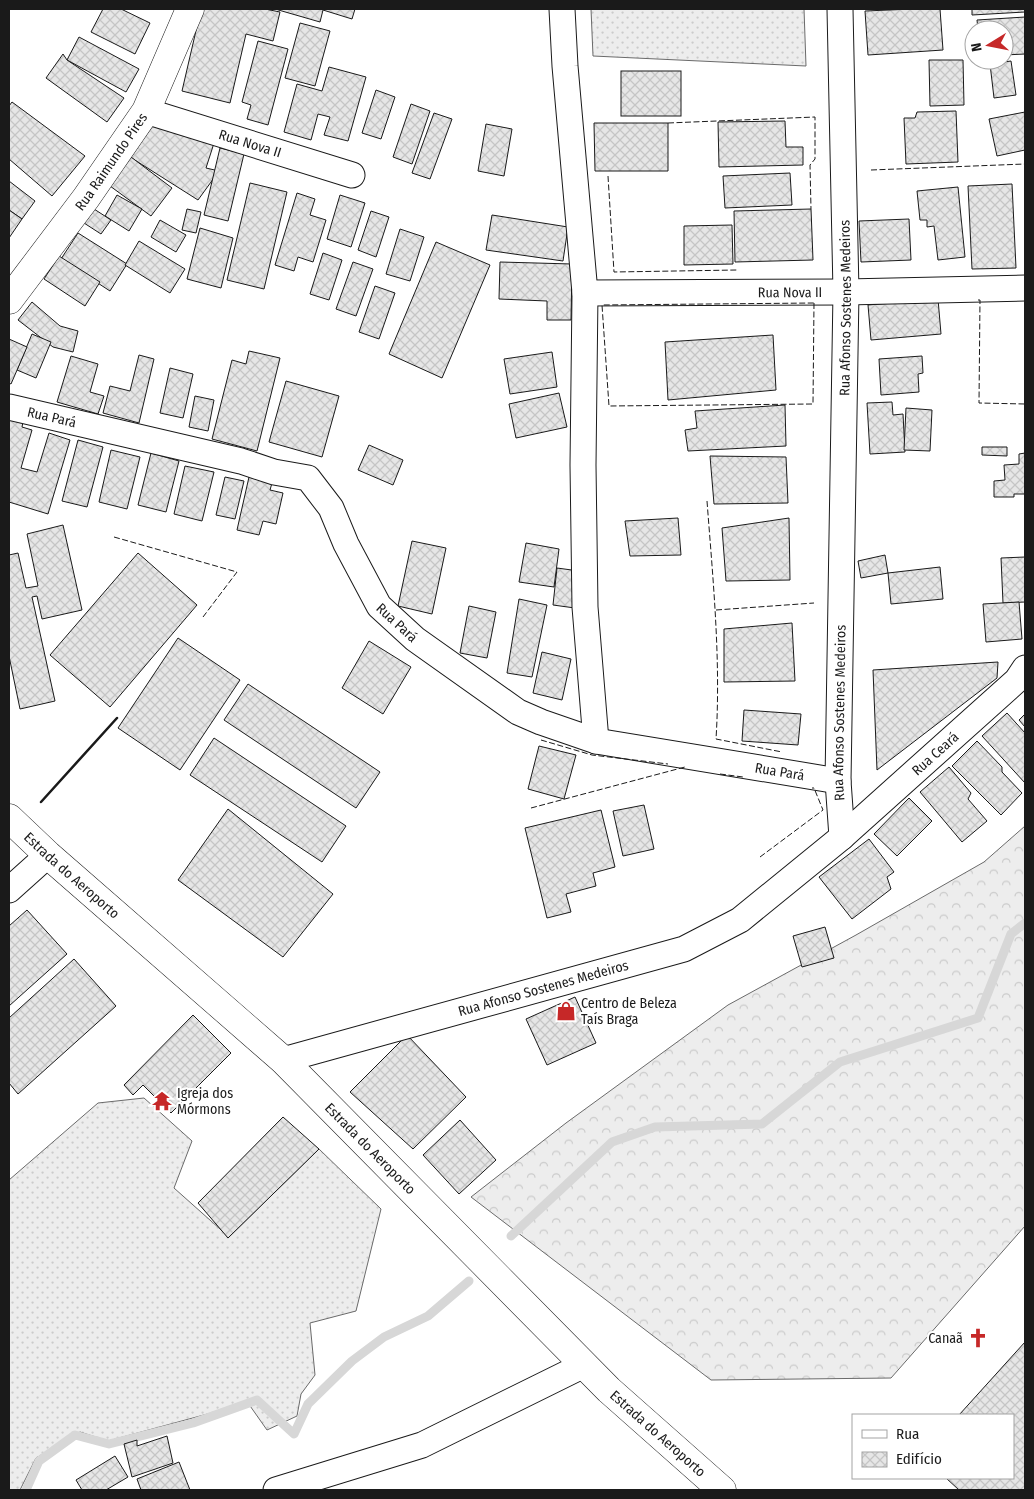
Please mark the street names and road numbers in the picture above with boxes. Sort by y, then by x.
street label: Rua Raimundo Pires [71,109,151,214]
street label: Rua Nova II [217,126,283,161]
street label: Rua Afonso Sostenes Medeiros [836,220,855,396]
street label: Rua Nova II [758,284,822,301]
street label: Rua Pará [26,403,78,431]
street label: Rua Pará [373,599,421,646]
street label: Rua Afonso Sostenes Medeiros [829,625,849,801]
street label: Rua Ceará [908,728,962,779]
street label: Rua Pará [754,759,806,784]
street label: Estrada do Aeroporto [21,828,123,922]
street label: Rua Afonso Sostenes Medeiros [456,956,630,1020]
street label: Estrada do Aeroporto [322,1099,419,1198]
street label: Estrada do Aeroporto [607,1387,709,1480]

